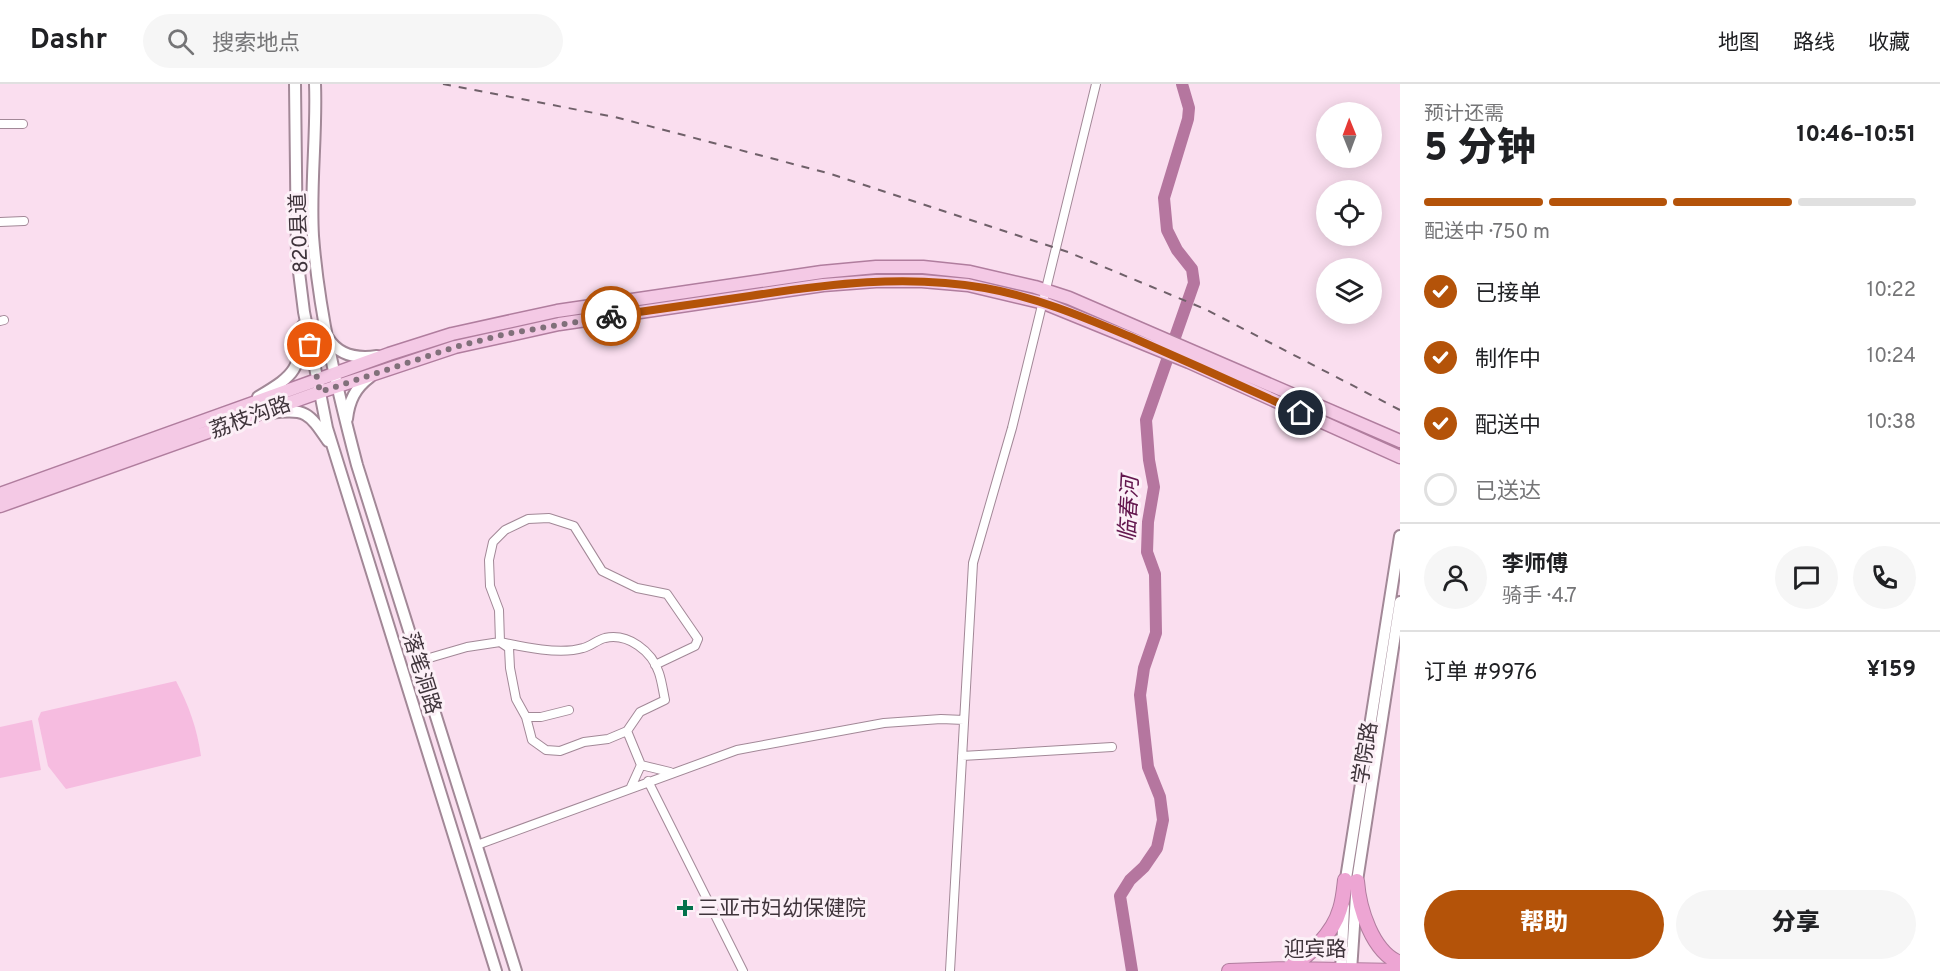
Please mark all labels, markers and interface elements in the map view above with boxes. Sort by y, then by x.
search box [143,14,563,68]
text: Dashr [30,23,107,59]
icon: search [164,25,197,58]
text: 地图 [1718,30,1760,57]
text: 路线 [1793,30,1835,57]
text: 收藏 [1868,30,1910,57]
text: 搜索地点 [212,31,300,58]
north arrow [1316,102,1382,168]
map controls [1316,102,1382,324]
text: 预计还需 [1424,102,1504,128]
text: 10:46–10:51 [1797,122,1916,149]
text: 5 分钟 [1424,126,1536,175]
button: locate [1316,180,1382,246]
street label: 820县道 [286,192,315,274]
text: 配送中 · 750 m [1424,220,1550,246]
button: layers [1316,258,1382,324]
icon: check [1424,275,1457,308]
text: 10:22 [1867,278,1916,304]
text: 已接单 [1475,281,1541,308]
courier [581,286,641,346]
icon: bike [595,300,628,333]
pin [284,319,335,370]
icon: bag [293,328,326,361]
icon: check [1424,341,1457,374]
text: 10:24 [1867,344,1916,370]
text: 制作中 [1475,347,1541,374]
pin [1275,387,1326,438]
street label: 荔枝沟路 [206,391,295,445]
icon: home [1284,396,1317,429]
icon: check [1424,407,1457,440]
text: 10:38 [1867,410,1916,436]
text: 配送中 [1475,413,1541,440]
water label: 临春河 [1115,471,1146,543]
text: 已送达 [1475,479,1541,506]
button: person [1424,546,1487,609]
button: chat [1775,546,1838,609]
button: phone [1853,546,1916,609]
text: 李师傅 [1502,552,1568,579]
text: 骑手 · 4.7 [1502,584,1577,610]
street label: 落笔洞路 [395,629,446,718]
text: ¥159 [1867,657,1916,684]
text: 订单 #9976 [1424,660,1537,687]
street label: 学院路 [1348,720,1385,786]
button: 帮助 [1424,890,1664,959]
button: 分享 [1676,890,1916,959]
place label: 三亚市妇幼保健院 [698,896,866,923]
marker: 三亚市妇幼保健院 [676,899,694,917]
street label: 迎宾路 [1284,937,1347,964]

